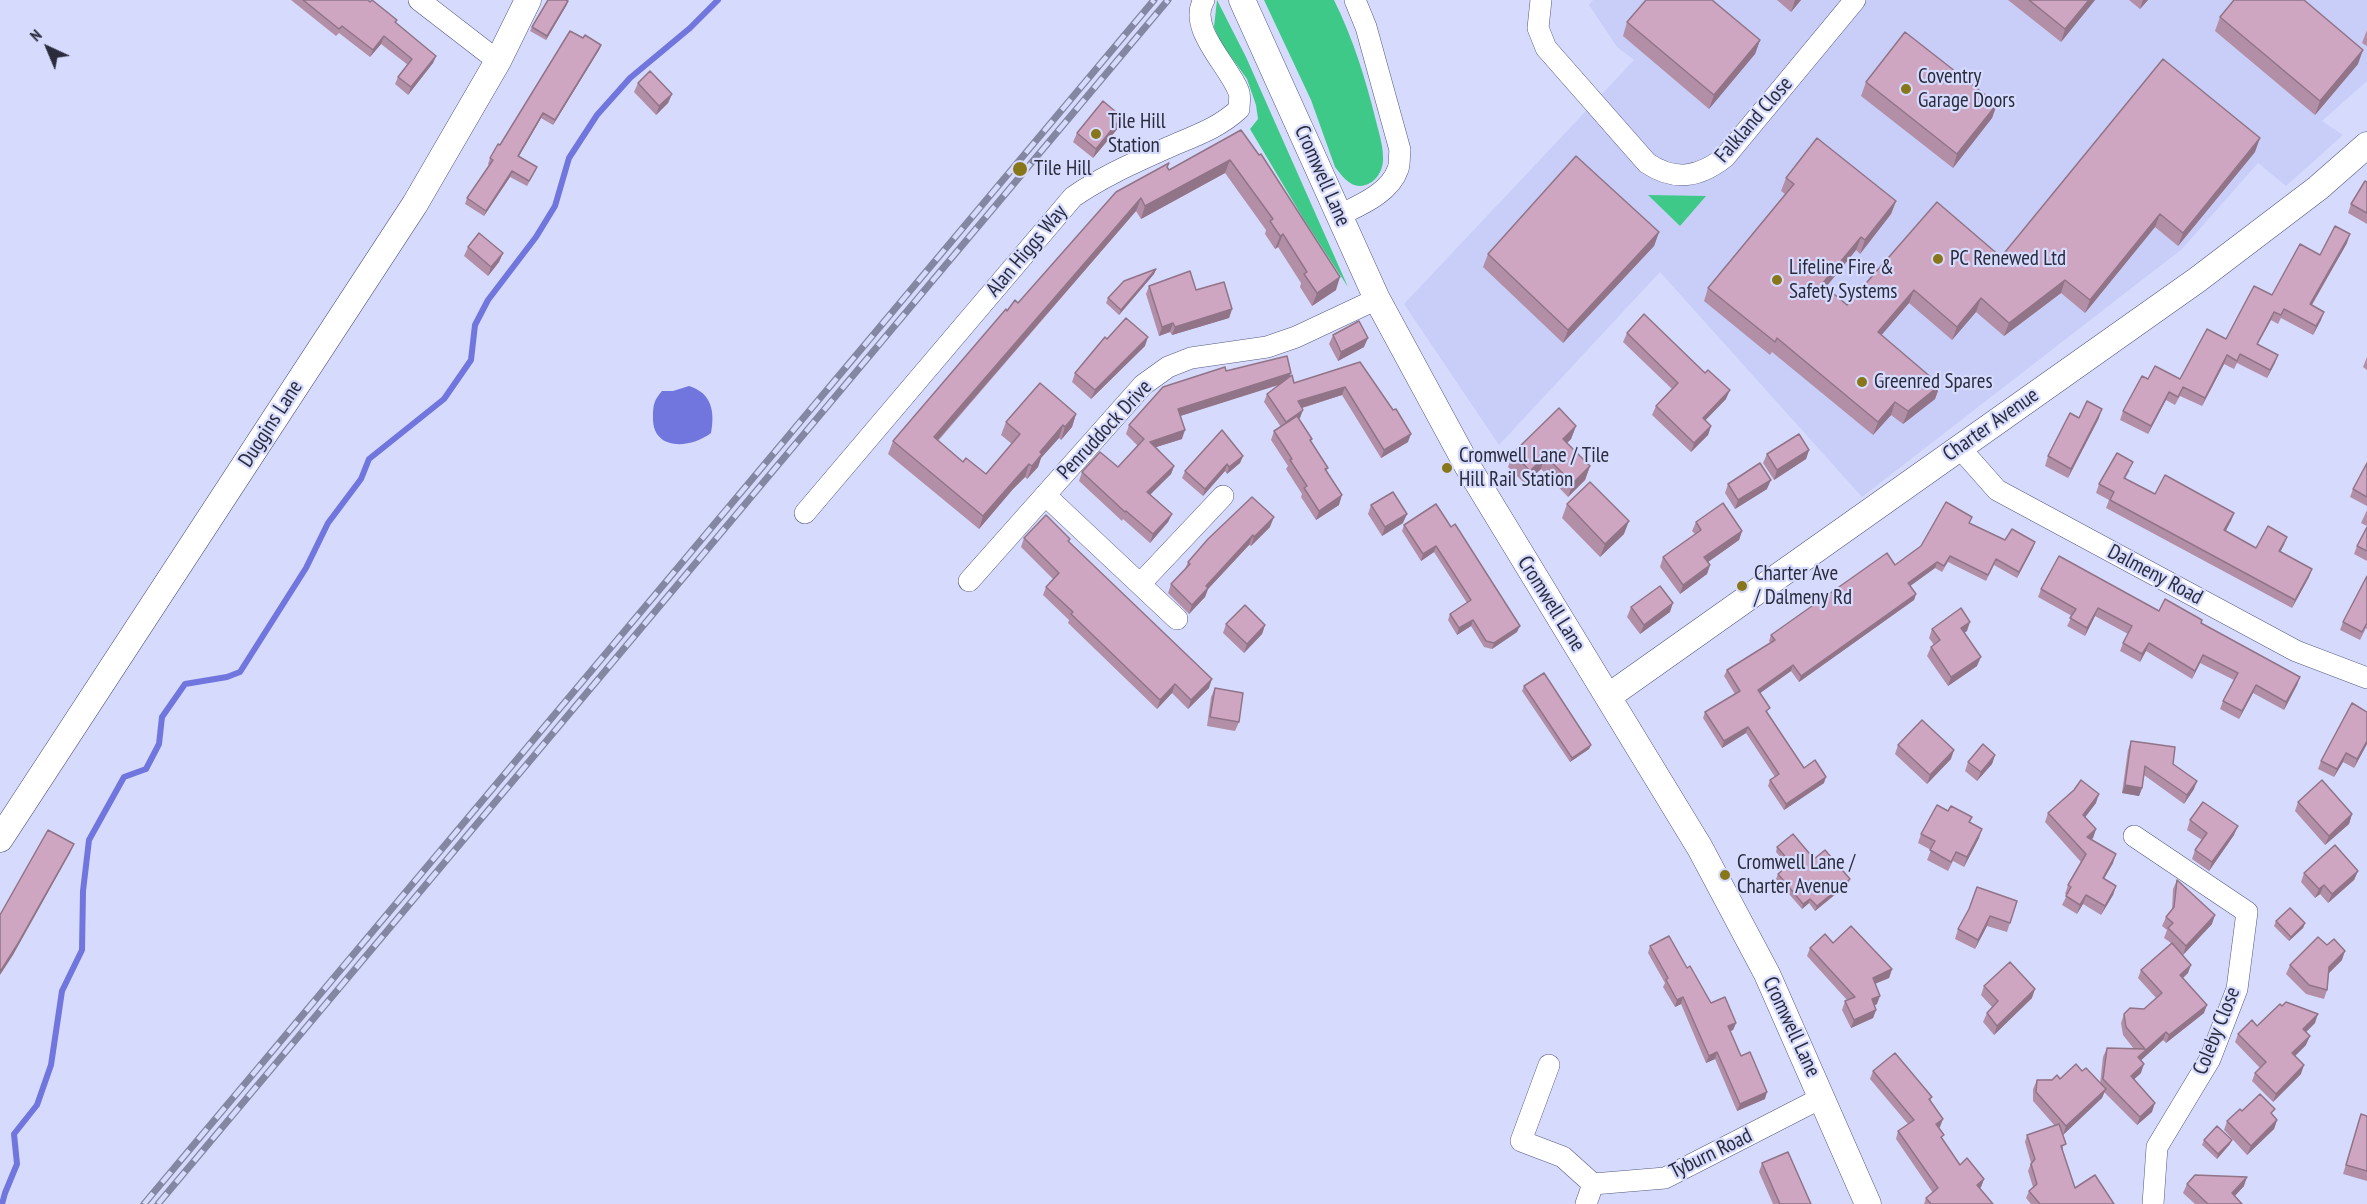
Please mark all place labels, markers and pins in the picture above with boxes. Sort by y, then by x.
place label: Coventry Garage Doors [1918,64,2015,114]
marker: Coventry Garage Doors [1899,82,1913,96]
place label: Tile Hill Station [1108,109,1166,159]
marker: Tile Hill Station [1089,127,1103,141]
place label: Tile Hill [1034,156,1092,182]
marker: Tile Hill [1011,160,1029,178]
place label: PC Renewed Ltd [1950,246,2066,272]
marker: PC Renewed Ltd [1931,252,1945,266]
place label: Lifeline Fire & Safety Systems [1789,255,1897,305]
marker: Lifeline Fire & Safety Systems [1770,273,1784,287]
place label: Greenred Spares [1874,369,1993,395]
marker: Greenred Spares [1855,375,1869,389]
place label: Cromwell Lane / Tile Hill Rail Station [1459,443,1609,493]
marker: Cromwell Lane / Tile Hill Rail Station [1440,461,1454,475]
place label: Charter Ave / Dalmeny Rd [1754,561,1852,611]
marker: Charter Ave / Dalmeny Rd [1735,579,1749,593]
place label: Cromwell Lane / Charter Avenue [1737,850,1855,900]
marker: Cromwell Lane / Charter Avenue [1718,868,1732,882]

